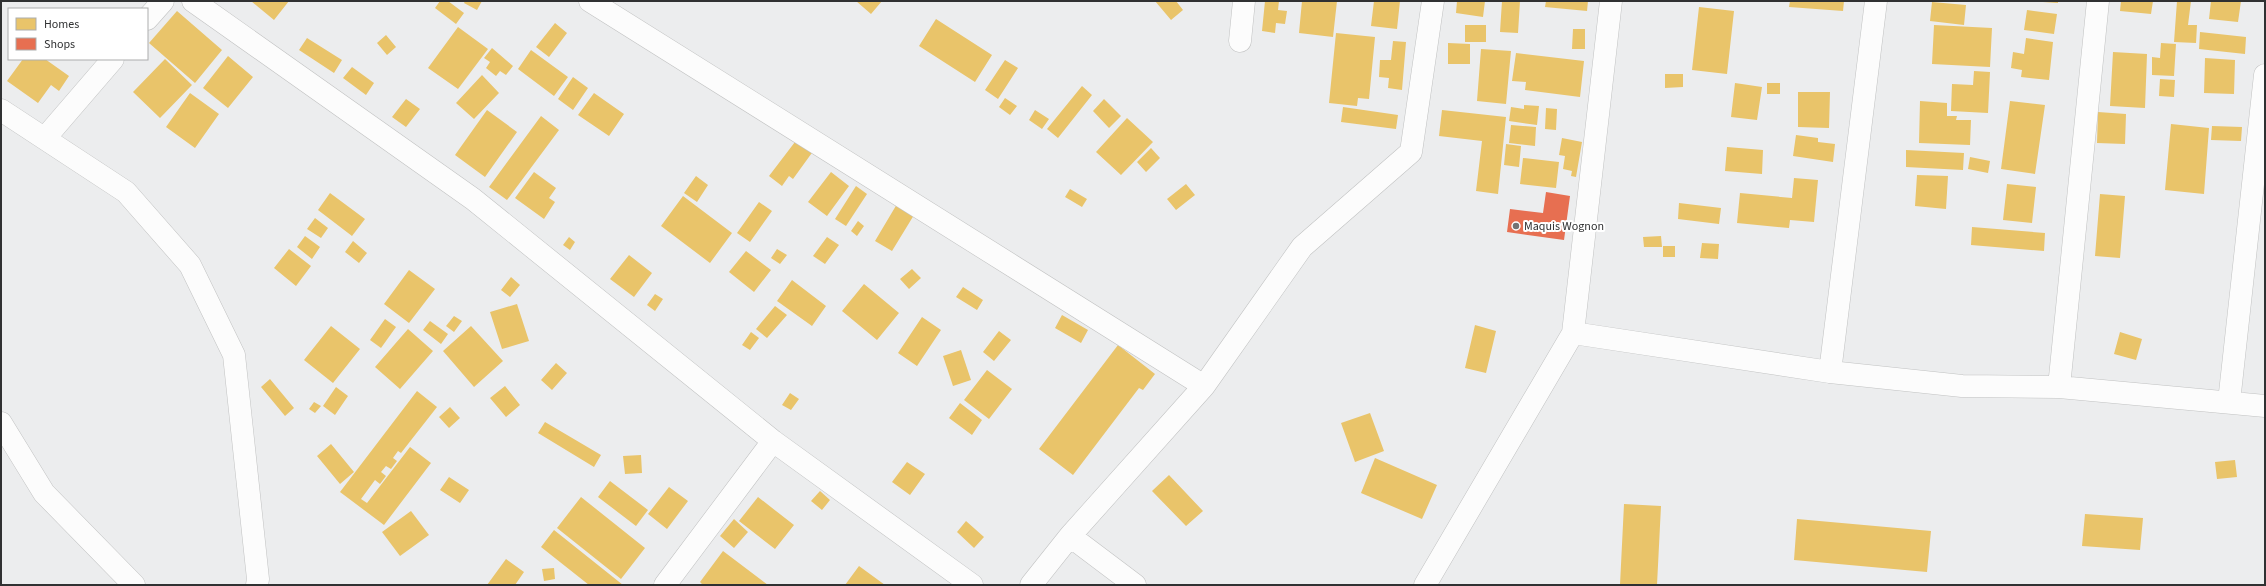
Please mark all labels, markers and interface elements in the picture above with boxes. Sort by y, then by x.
legend [8,8,148,60]
text: Homes [44,16,79,33]
text: Shops [44,36,75,53]
place label: Maquis Wognon [1524,218,1604,235]
marker: Maquis Wognon [1511,221,1521,231]

